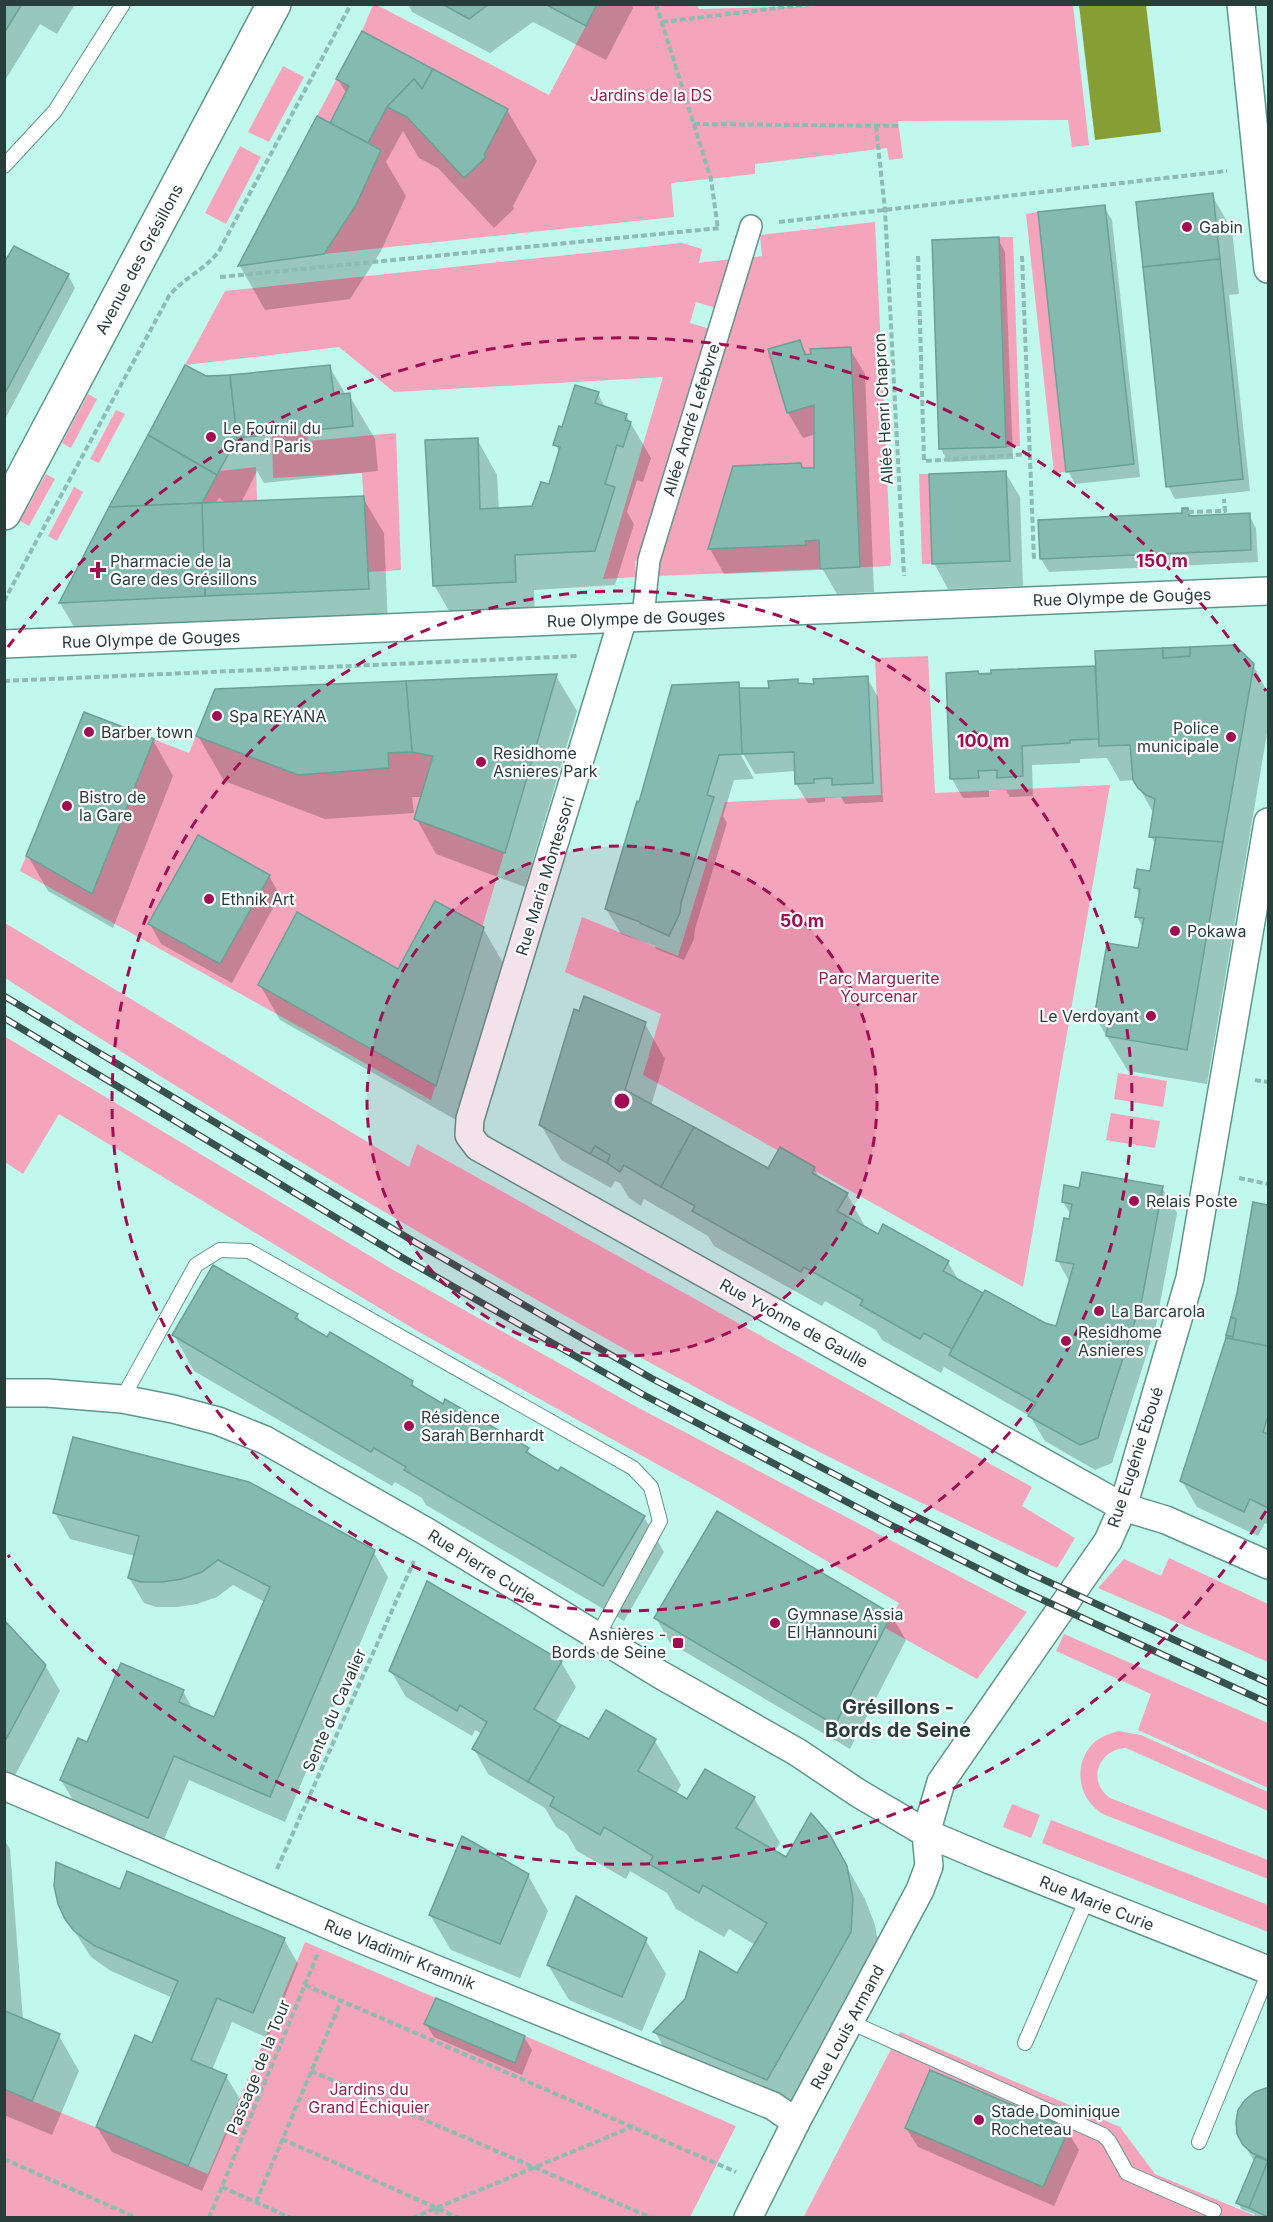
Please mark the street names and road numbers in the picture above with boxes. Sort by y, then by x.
street label: Avenue des Grésillons [91,180,187,338]
street label: Allée Henri Chapron [869,333,897,485]
street label: Allée André Lefebvre [658,341,724,499]
street label: Rue Olympe de Gouges [1032,584,1212,610]
street label: Rue Olympe de Gouges [546,605,726,631]
street label: Rue Olympe de Gouges [61,626,241,652]
street label: Rue Maria Montessori [511,794,579,958]
street label: Rue Yvonne de Gaulle [716,1274,872,1372]
street label: Rue Eugénie Éboué [1103,1384,1167,1530]
street label: Rue Pierre Curie [424,1525,540,1607]
street label: Sente du Cavalier [298,1645,370,1775]
street label: Rue Marie Curie [1037,1871,1157,1935]
street label: Rue Vladimir Kramnik [321,1914,479,1994]
street label: Rue Louis Armand [806,1961,888,2093]
street label: Passage de la Tour [222,1997,294,2137]

